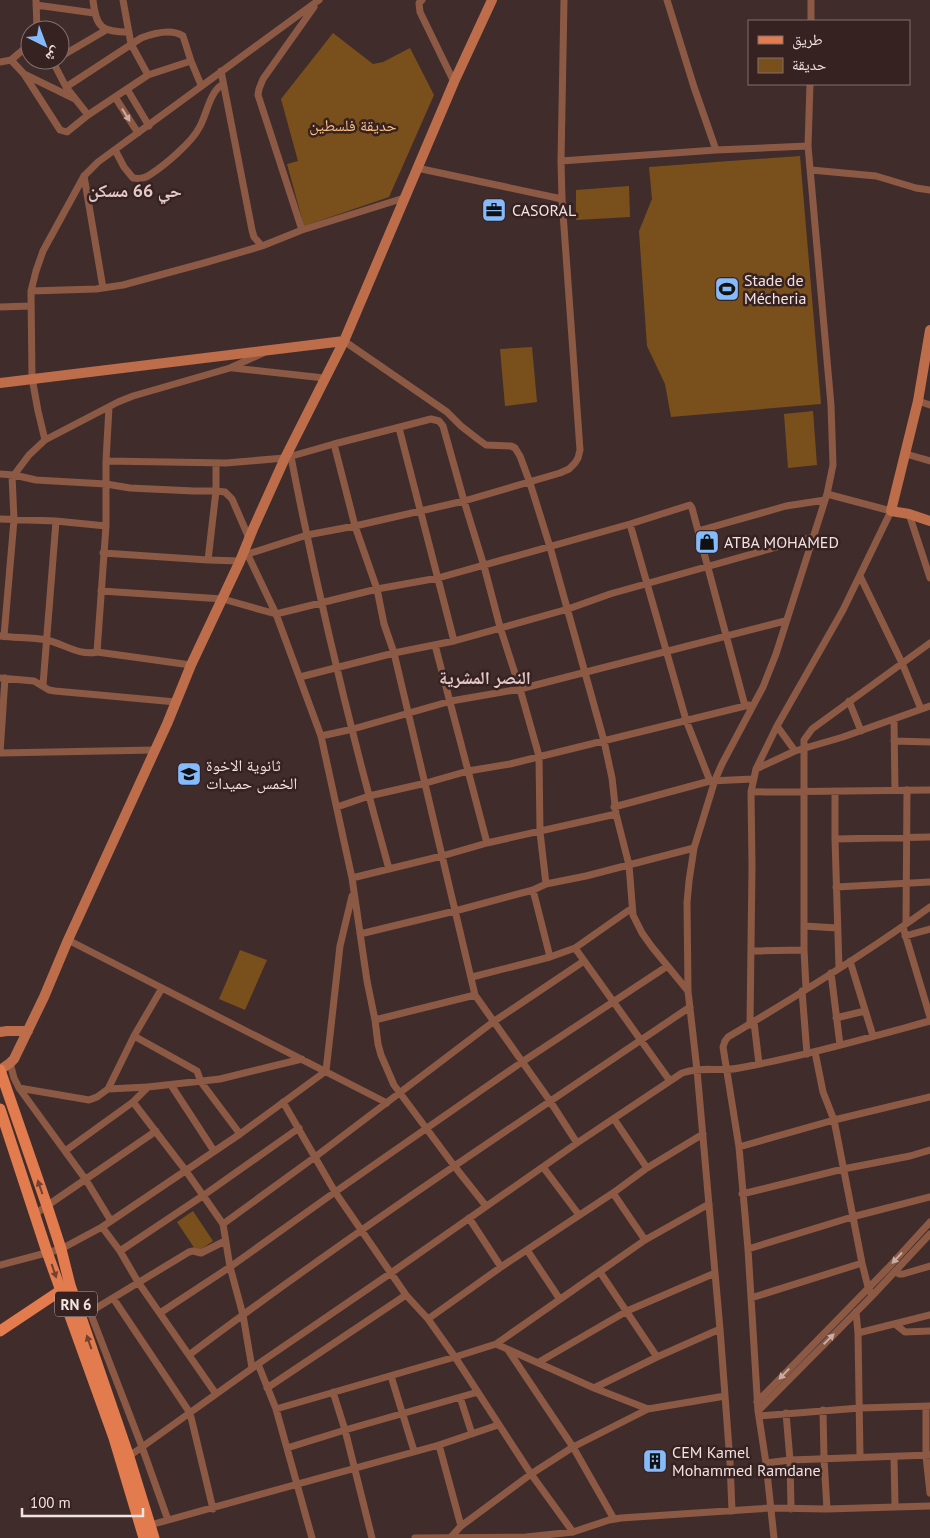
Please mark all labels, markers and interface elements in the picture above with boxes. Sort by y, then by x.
north arrow [20,20,70,70]
legend [748,20,910,85]
text: طريق [792,30,823,50]
text: ش [42,43,65,66]
text: حديقة [792,55,827,74]
one-way arrow [122,109,131,122]
park label: حديقة فلسطين [309,115,397,136]
district label: حي 66 مسكن [88,179,182,205]
office icon: CASORAL [481,197,507,223]
place label: CASORAL [512,200,576,220]
place label: Stade de Mécheria [744,270,806,308]
sports icon: Stade de Mécheria [714,276,740,302]
shop icon: ATBA MOHAMED [694,529,720,555]
place label: ATBA MOHAMED [724,532,839,552]
district label: النصر المشرية [439,666,531,689]
place label: ثانوية الاخوة الخمس حميدات [206,755,297,794]
school or university icon: ثانوية الاخوة الخمس حميدات [176,761,202,787]
one-way arrow [36,1180,43,1195]
one-way arrow [891,1251,903,1263]
one-way arrow [50,1264,58,1279]
road number: RN 6 [55,1292,97,1316]
one-way arrow [823,1333,835,1345]
one-way arrow [85,1334,93,1349]
one-way arrow [778,1368,790,1380]
place label: CEM Kamel Mohammed Ramdane [672,1442,821,1480]
building icon: CEM Kamel Mohammed Ramdane [642,1448,668,1474]
scale bar [22,1486,144,1518]
text: 100 m [30,1493,71,1512]

